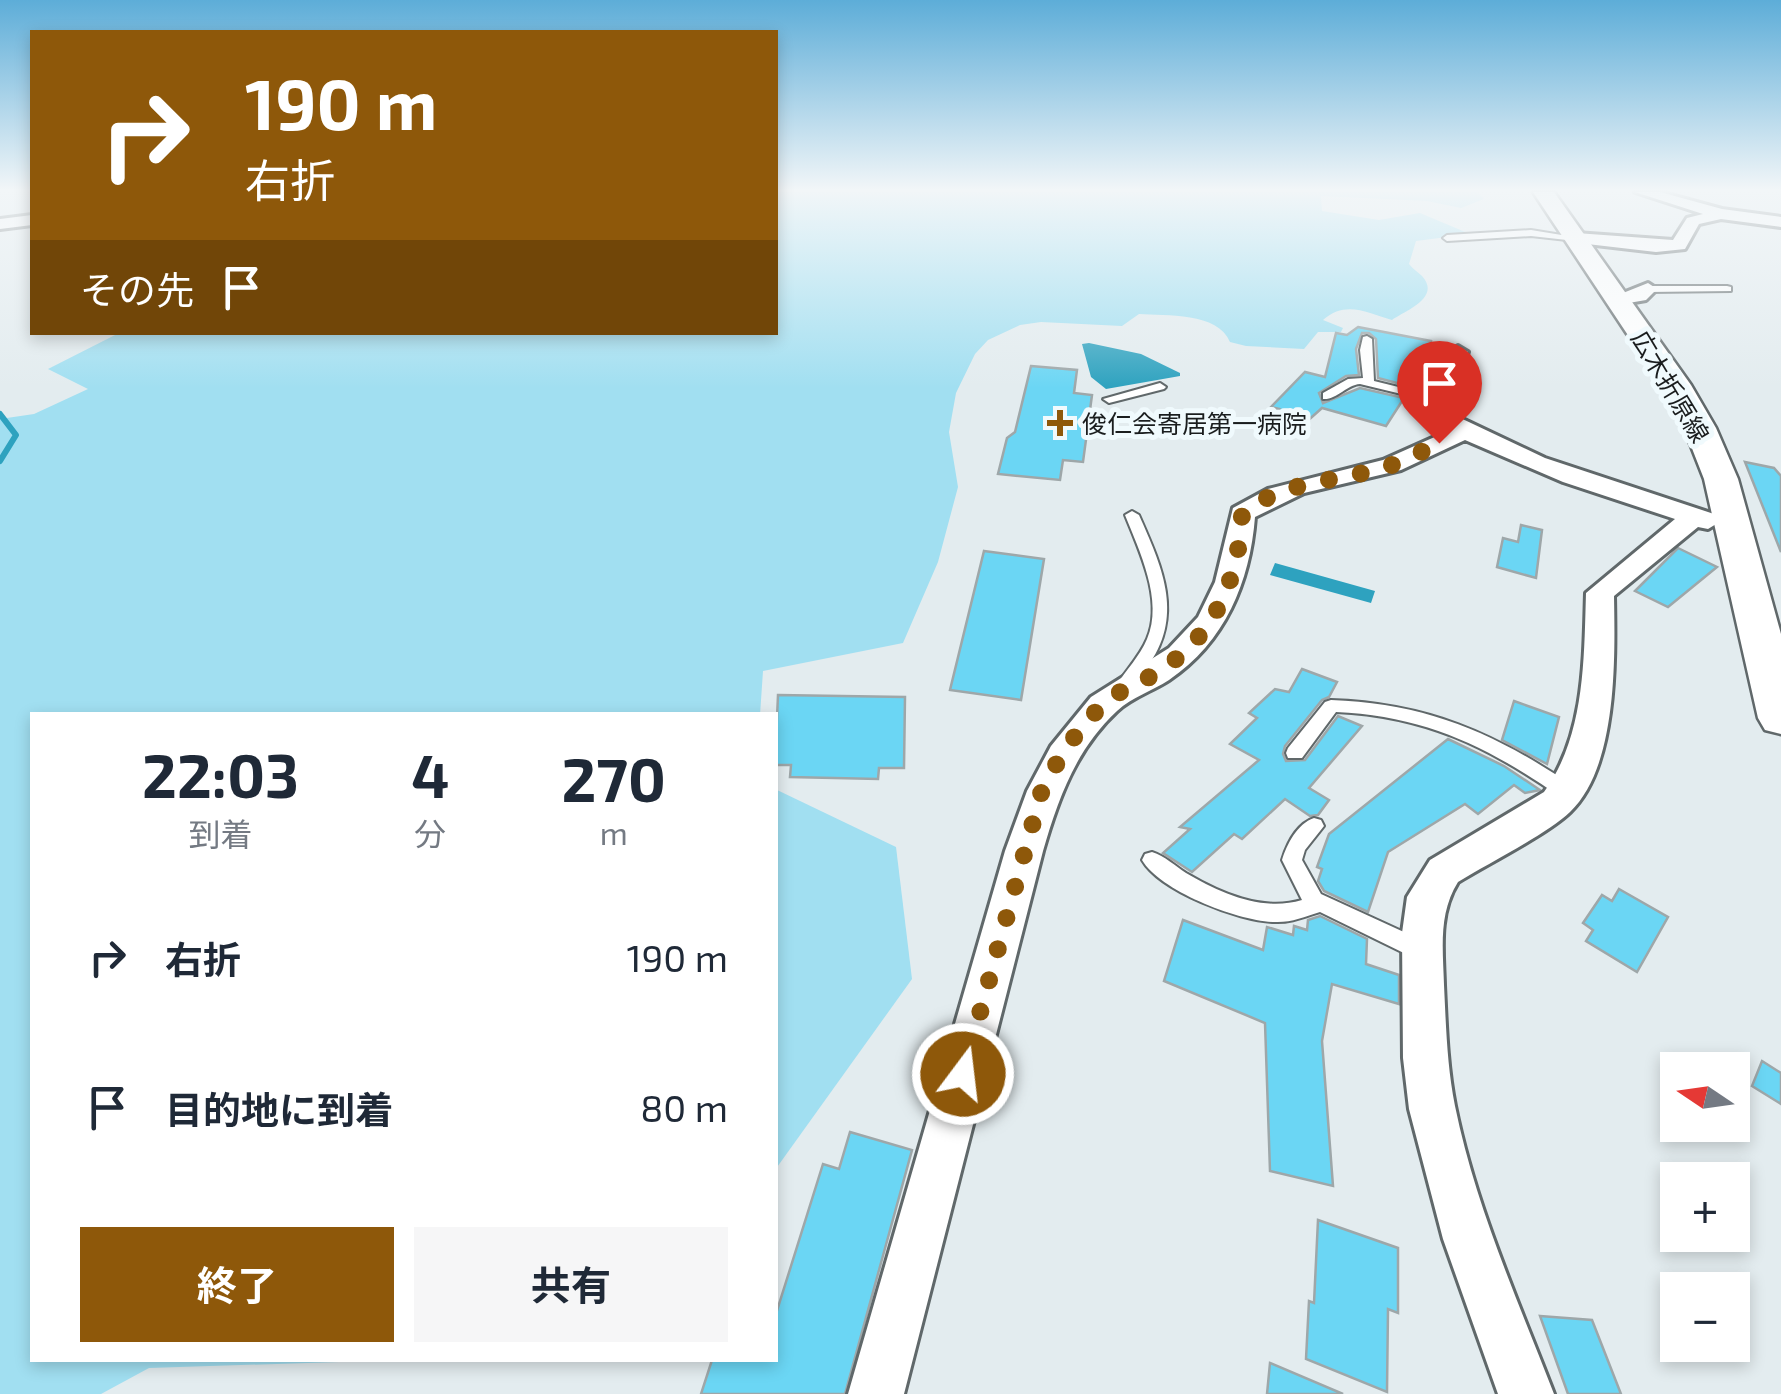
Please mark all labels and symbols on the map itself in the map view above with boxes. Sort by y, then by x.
street label: 広木折原線 [1626,325,1716,447]
pin [1397,341,1482,444]
place label: 俊仁会寄居第一病院 [1082,408,1307,438]
marker: 俊仁会寄居第一病院 [1047,410,1073,436]
position arrow [911,1022,1015,1126]
north arrow [1660,1052,1750,1142]

